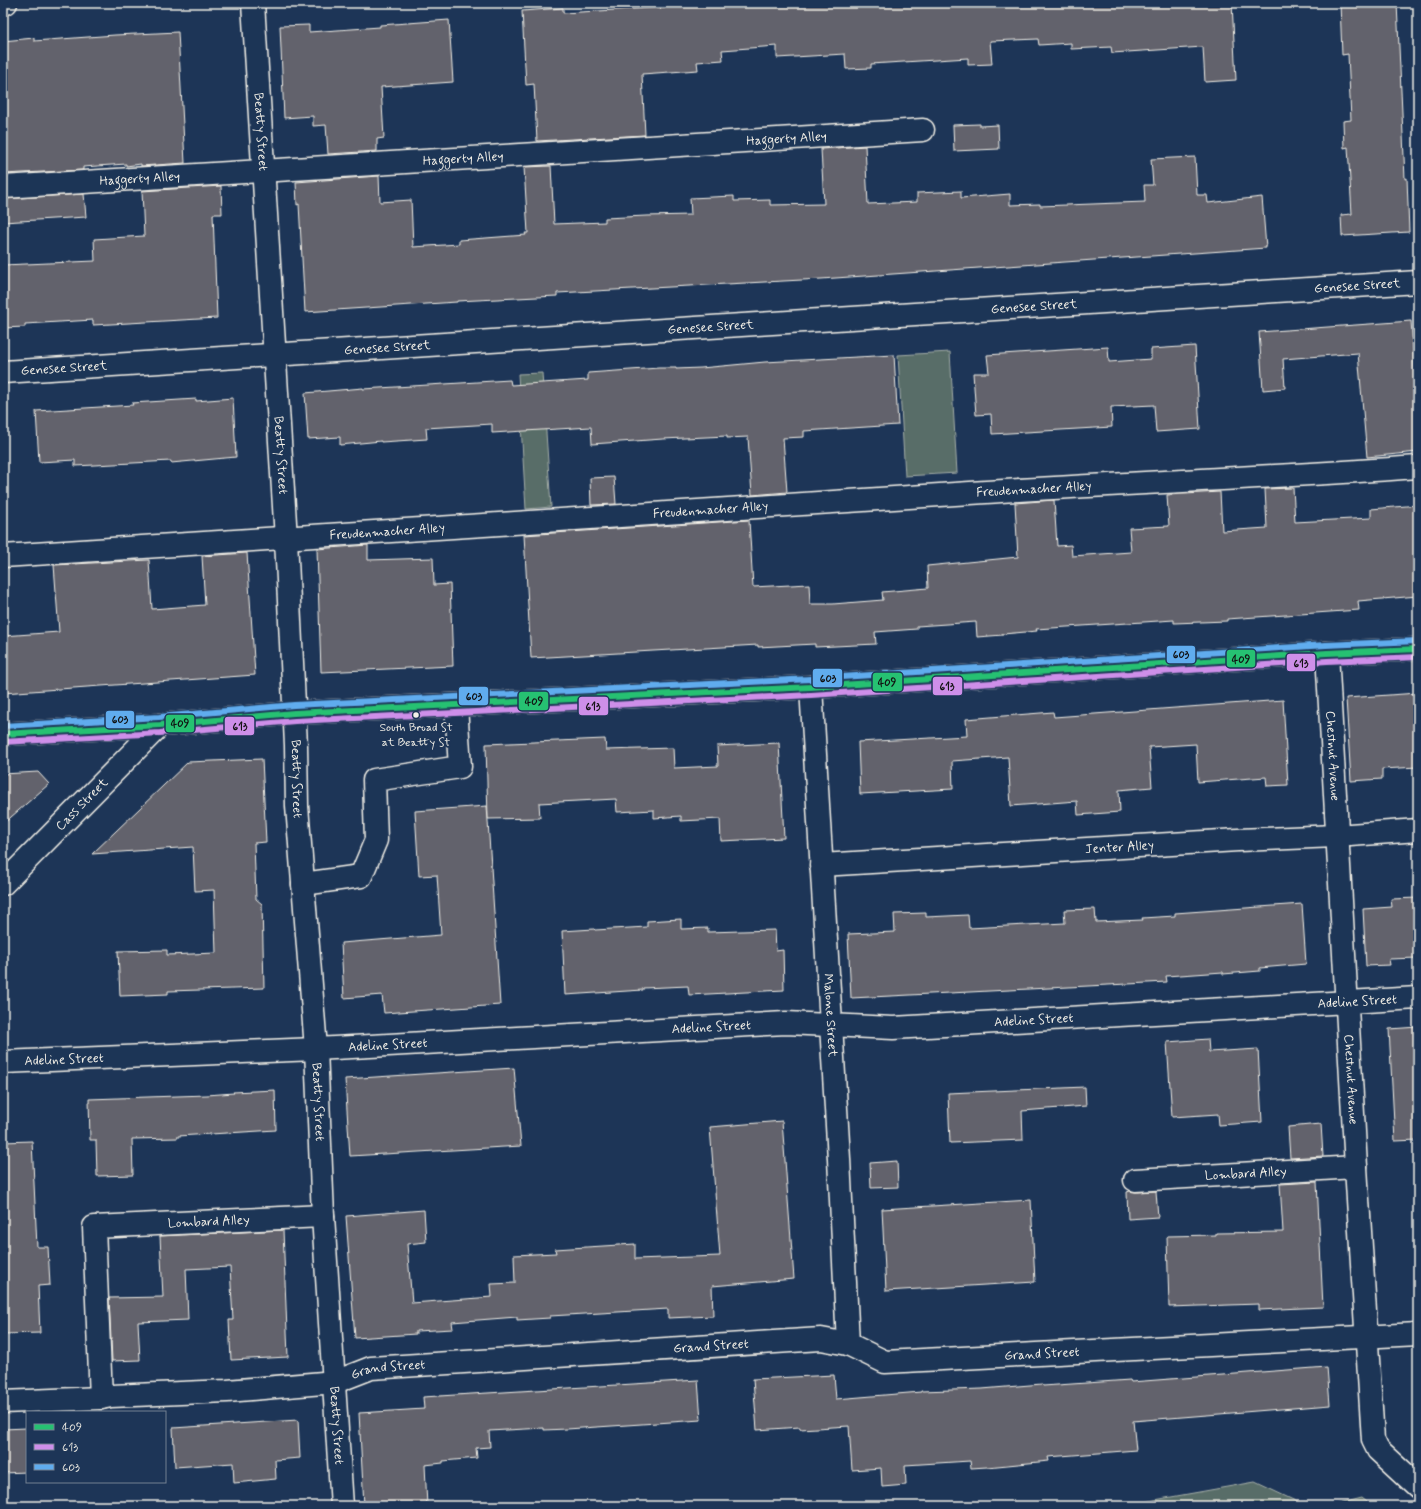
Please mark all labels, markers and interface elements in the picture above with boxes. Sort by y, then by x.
street label: Beatty Street [250,92,272,172]
street label: Haggerty Alley [746,127,827,150]
street label: Haggerty Alley [422,148,504,171]
street label: Haggerty Alley [99,168,181,191]
street label: Genesee Street [1314,275,1401,297]
street label: Genesee Street [990,295,1078,318]
street label: Genesee Street [667,316,755,338]
street label: Genesee Street [344,336,431,359]
street label: Genesee Street [20,357,108,379]
street label: Beatty Street [270,415,292,495]
street label: Freudenmacher Alley [976,477,1092,501]
street label: Freudenmacher Alley [652,497,769,522]
street label: Freudenmacher Alley [329,519,445,544]
line badge: 603 [1166,645,1196,664]
text: 603 [1173,648,1190,662]
line badge: 409 [1226,649,1256,668]
text: 409 [1232,653,1250,667]
line badge: 613 [1286,653,1316,672]
text: 613 [1294,657,1309,671]
line badge: 603 [812,668,843,688]
text: 603 [820,672,837,686]
line badge: 409 [872,672,903,692]
text: 409 [878,676,896,690]
line badge: 613 [932,676,963,696]
text: 613 [940,680,955,694]
line badge: 603 [458,686,489,706]
text: 603 [466,690,483,704]
line badge: 409 [518,691,549,711]
text: 409 [525,695,543,709]
line badge: 613 [578,696,609,716]
text: 613 [586,700,601,714]
line badge: 603 [105,710,135,729]
marker: South Broad St at Beatty St [411,710,421,720]
street label: Chestnut Avenue [1322,710,1344,802]
text: 603 [112,713,129,727]
line badge: 409 [165,714,195,733]
line badge: 613 [224,716,255,736]
text: 409 [171,717,189,731]
text: 613 [233,720,248,734]
place label: South Broad St at Beatty St [379,720,453,751]
street label: Beatty Street [287,739,306,819]
street label: Cass Street [52,774,112,834]
street label: Jenter Alley [1085,837,1154,858]
street label: Malone Street [820,973,841,1058]
street label: Adeline Street [1317,991,1397,1012]
street label: Adeline Street [994,1009,1074,1031]
street label: Adeline Street [671,1016,751,1038]
street label: Adeline Street [347,1034,428,1056]
street label: Chestnut Avenue [1340,1034,1362,1125]
street label: Adeline Street [24,1049,104,1070]
street label: Beatty Street [308,1062,328,1142]
street label: Lombard Alley [1204,1163,1288,1184]
street label: Lombard Alley [167,1211,250,1232]
street label: Grand Street [673,1335,749,1357]
street label: Grand Street [1004,1343,1080,1364]
street label: Grand Street [348,1356,426,1384]
street label: Beatty Street [326,1386,348,1465]
legend [26,1411,166,1483]
text: 409 [62,1420,82,1436]
text: 613 [62,1440,78,1456]
text: 603 [62,1460,80,1476]

